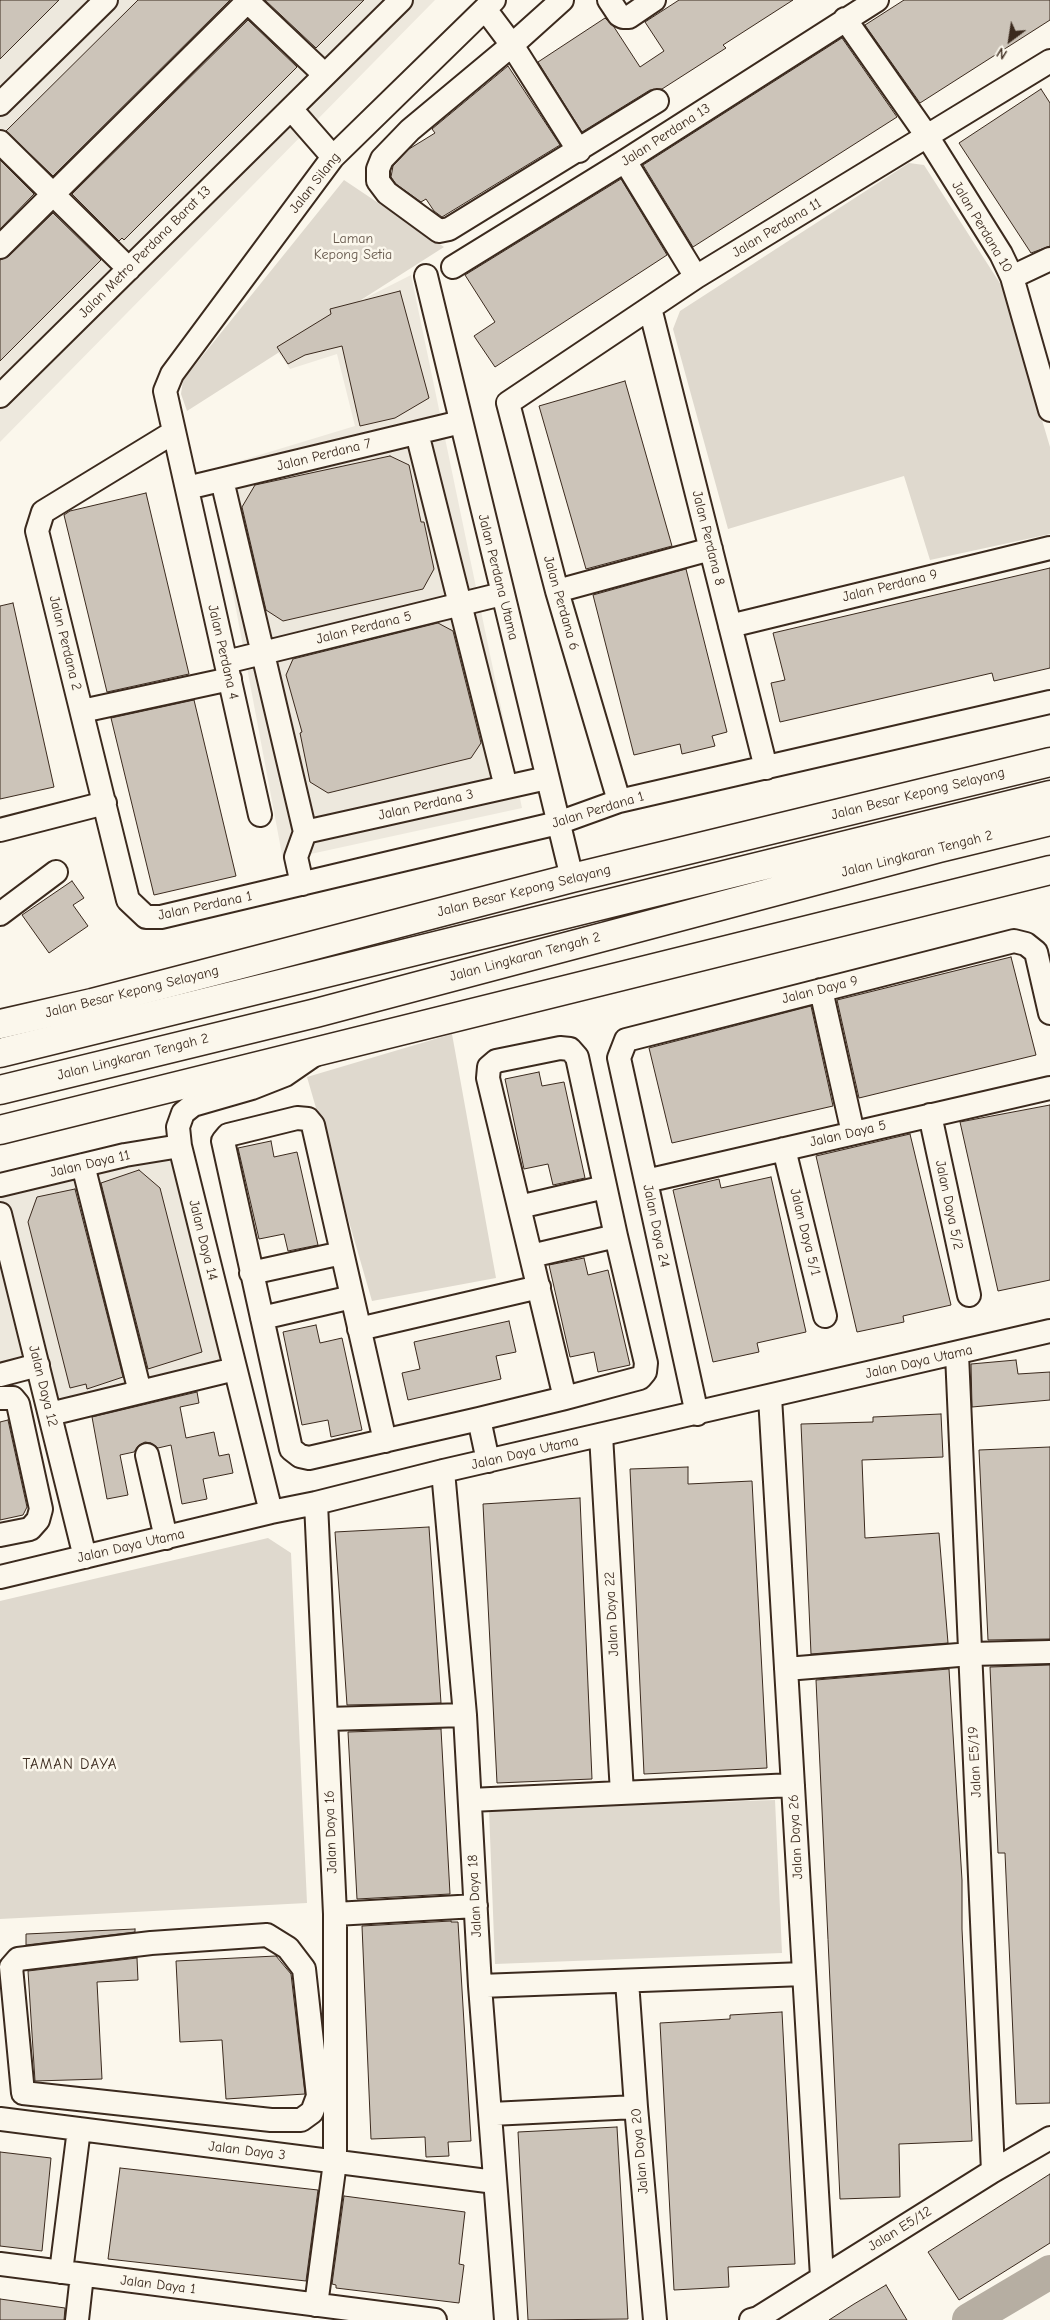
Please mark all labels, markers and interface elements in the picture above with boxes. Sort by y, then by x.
north arrow [985,15,1035,65]
text: N [994,44,1010,63]
street label: Jalan Perdana 13 [618,100,714,170]
street label: Jalan Silang [286,149,344,217]
street label: Jalan Perdana 10 [948,178,1016,276]
street label: Jalan Metro Perdana Barat 13 [75,182,215,322]
street label: Jalan Perdana 11 [729,195,825,261]
park label: Laman Kepong Setia [314,231,392,264]
street label: Jalan Perdana 7 [275,435,373,475]
street label: Jalan Perdana 8 [688,489,728,587]
street label: Jalan Perdana Utama [474,512,522,642]
street label: Jalan Perdana 6 [539,554,583,652]
street label: Jalan Perdana 9 [841,566,939,606]
street label: Jalan Perdana 2 [45,594,85,692]
street label: Jalan Perdana 4 [204,603,242,701]
street label: Jalan Perdana 5 [315,608,413,648]
street label: Jalan Besar Kepong Selayang [829,764,1007,824]
street label: Jalan Perdana 3 [377,786,475,824]
street label: Jalan Perdana 1 [550,788,646,832]
street label: Jalan Lingkaran Tengah 2 [840,827,994,881]
street label: Jalan Besar Kepong Selayang [435,861,613,921]
street label: Jalan Perdana 1 [157,888,253,924]
street label: Jalan Lingkaran Tengah 2 [448,929,602,985]
street label: Jalan Besar Kepong Selayang [43,962,221,1022]
street label: Jalan Daya 9 [780,972,860,1008]
street label: Jalan Lingkaran Tengah 2 [56,1030,210,1084]
street label: Jalan Daya 5 [808,1117,888,1151]
street label: Jalan Daya 11 [48,1147,132,1181]
street label: Jalan Daya 5/2 [931,1159,967,1251]
street label: Jalan Daya 24 [639,1183,673,1269]
street label: Jalan Daya 5/1 [786,1187,824,1277]
street label: Jalan Daya 14 [185,1198,221,1282]
street label: Jalan Daya Utama [864,1341,974,1383]
street label: Jalan Daya 12 [25,1344,61,1428]
street label: Jalan Daya Utama [470,1432,580,1474]
street label: Jalan Daya Utama [76,1525,186,1567]
street label: Jalan Daya 22 [601,1571,623,1657]
street label: Jalan E5/19 [965,1726,985,1798]
district label: TAMAN DAYA [21,1756,119,1774]
street label: Jalan Daya 16 [321,1790,341,1874]
street label: Jalan Daya 26 [785,1794,807,1880]
street label: Jalan Daya 18 [464,1854,486,1938]
street label: Jalan Daya 20 [628,2107,652,2195]
street label: Jalan Daya 3 [208,2138,286,2164]
street label: Jalan E5/12 [865,2203,935,2255]
street label: Jalan Daya 1 [119,2272,197,2298]

